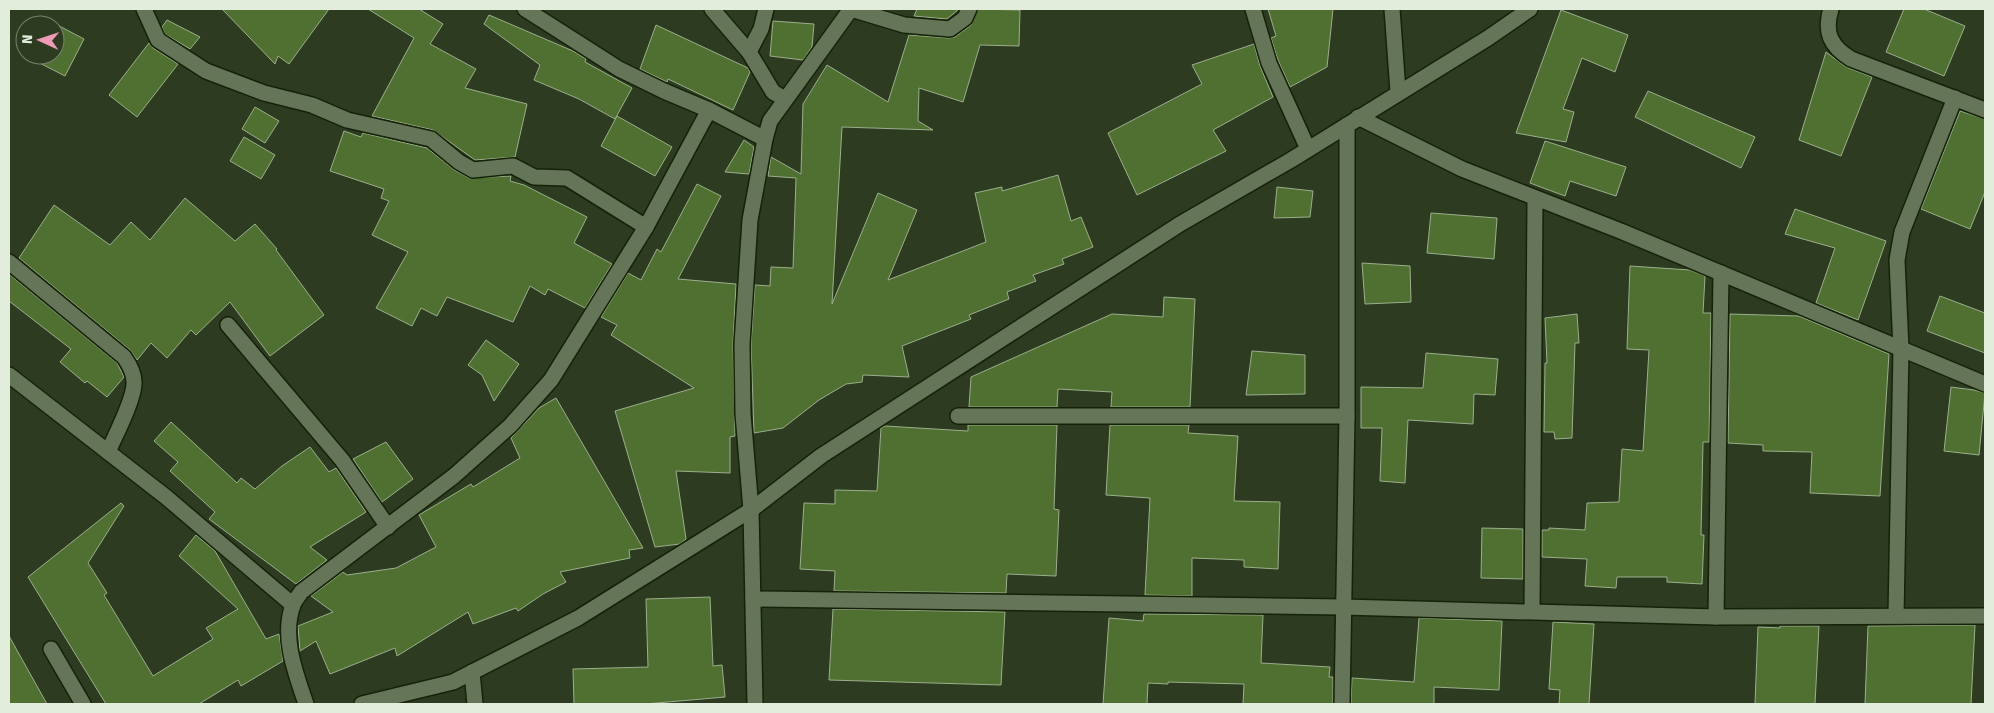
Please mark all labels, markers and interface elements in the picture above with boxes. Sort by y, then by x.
north arrow [15,15,65,65]
text: N [19,34,36,44]

